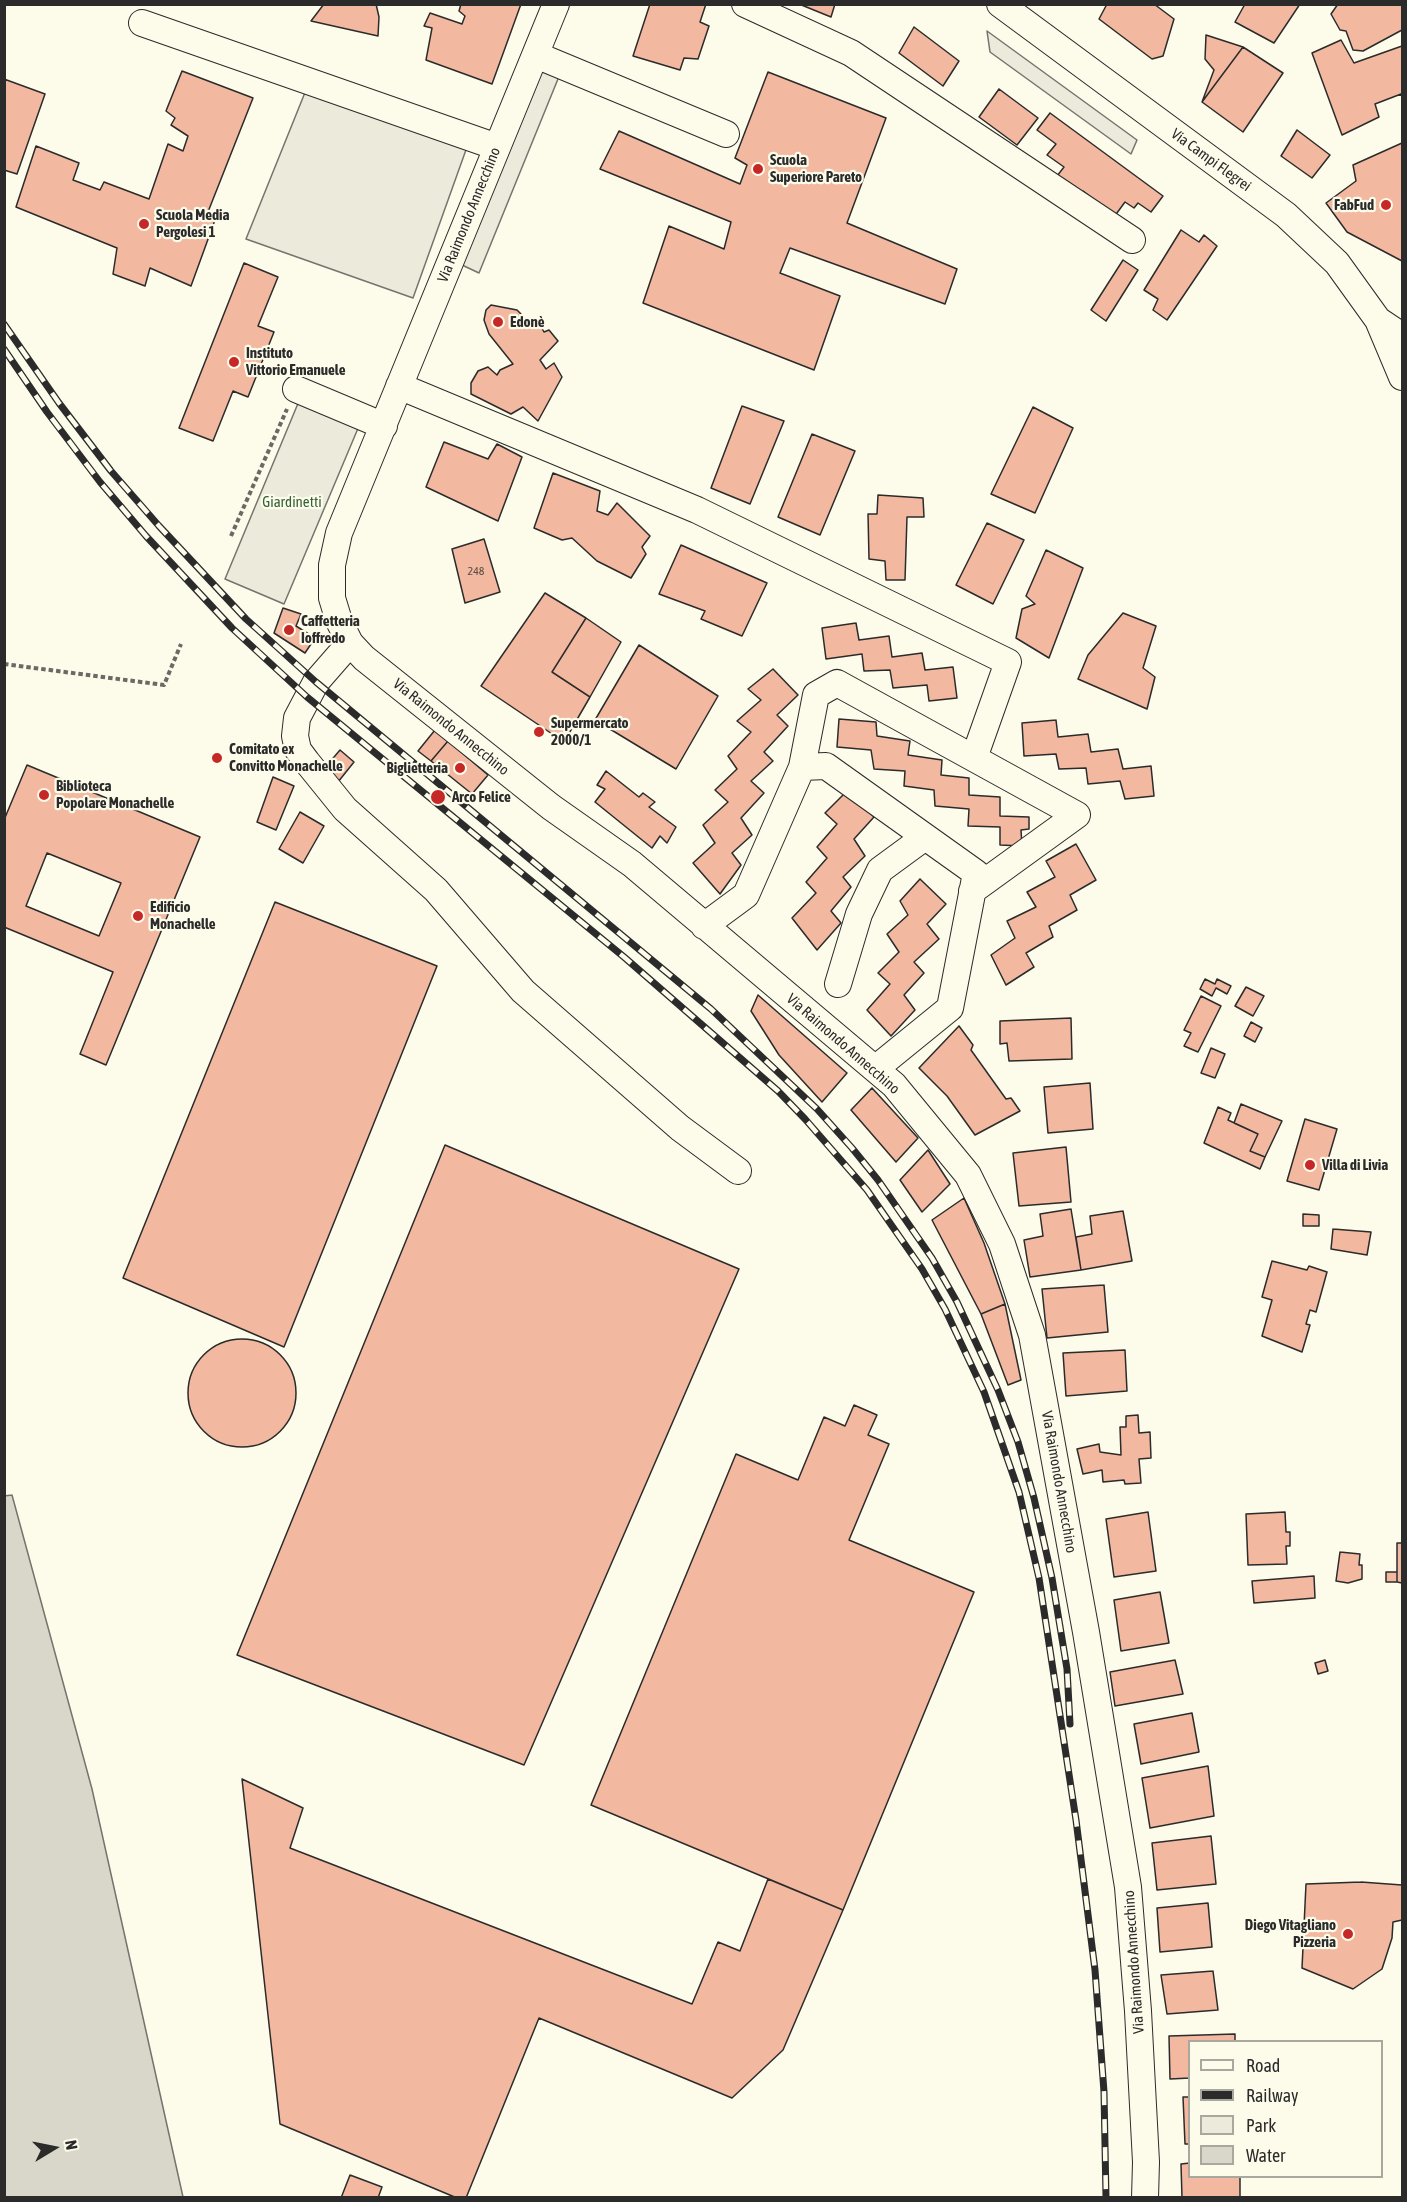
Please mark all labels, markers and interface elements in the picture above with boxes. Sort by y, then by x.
street label: Via Campi Flegrei [1167,125,1255,195]
street label: Via Raimondo Annecchino [434,145,504,285]
place label: Scuola Superiore Pareto [770,151,862,186]
marker: Scuola Superiore Pareto [751,162,765,176]
place label: FabFud [1334,196,1374,214]
marker: FabFud [1379,198,1393,212]
place label: Scuola Media Pergolesi 1 [156,206,229,241]
marker: Scuola Media Pergolesi 1 [137,217,151,231]
place label: Edonè [510,313,545,331]
marker: Edonè [491,315,505,329]
place label: Instituto Vittorio Emanuele [246,344,345,379]
marker: Instituto Vittorio Emanuele [227,355,241,369]
park label: Giardinetti [262,493,322,511]
house number: 248 [468,564,484,578]
place label: Caffetteria Ioffredo [301,612,360,647]
marker: Caffetteria Ioffredo [282,623,296,637]
street label: Via Raimondo Annecchino [389,675,513,779]
place label: Supermercato 2000/1 [551,714,629,749]
marker: Supermercato 2000/1 [532,725,546,739]
place label: Comitato ex Convitto Monachelle [229,740,343,775]
marker: Comitato ex Convitto Monachelle [210,751,224,765]
place label: Biglietteria [387,759,448,777]
marker: Biglietteria [453,761,467,775]
place label: Biblioteca Popolare Monachelle [56,777,174,812]
marker: Biblioteca Popolare Monachelle [37,788,51,802]
marker: Arco Felice [429,788,447,806]
place label: Arco Felice [452,788,511,806]
place label: Edificio Monachelle [150,898,216,933]
marker: Edificio Monachelle [131,909,145,923]
street label: Via Raimondo Annecchino [783,990,903,1098]
place label: Villa di Livia [1322,1156,1388,1174]
marker: Villa di Livia [1303,1158,1317,1172]
street label: Via Raimondo Annecchino [1038,1410,1080,1554]
street label: Via Raimondo Annecchino [1120,1890,1148,2034]
place label: Diego Vitagliano Pizzeria [1245,1916,1336,1951]
marker: Diego Vitagliano Pizzeria [1341,1927,1355,1941]
legend [1188,2040,1383,2178]
text: Road [1246,2055,1280,2076]
text: Railway [1246,2085,1298,2106]
text: Park [1246,2115,1276,2136]
north arrow [24,2118,84,2178]
text: N [62,2139,81,2151]
text: Water [1246,2145,1285,2166]

